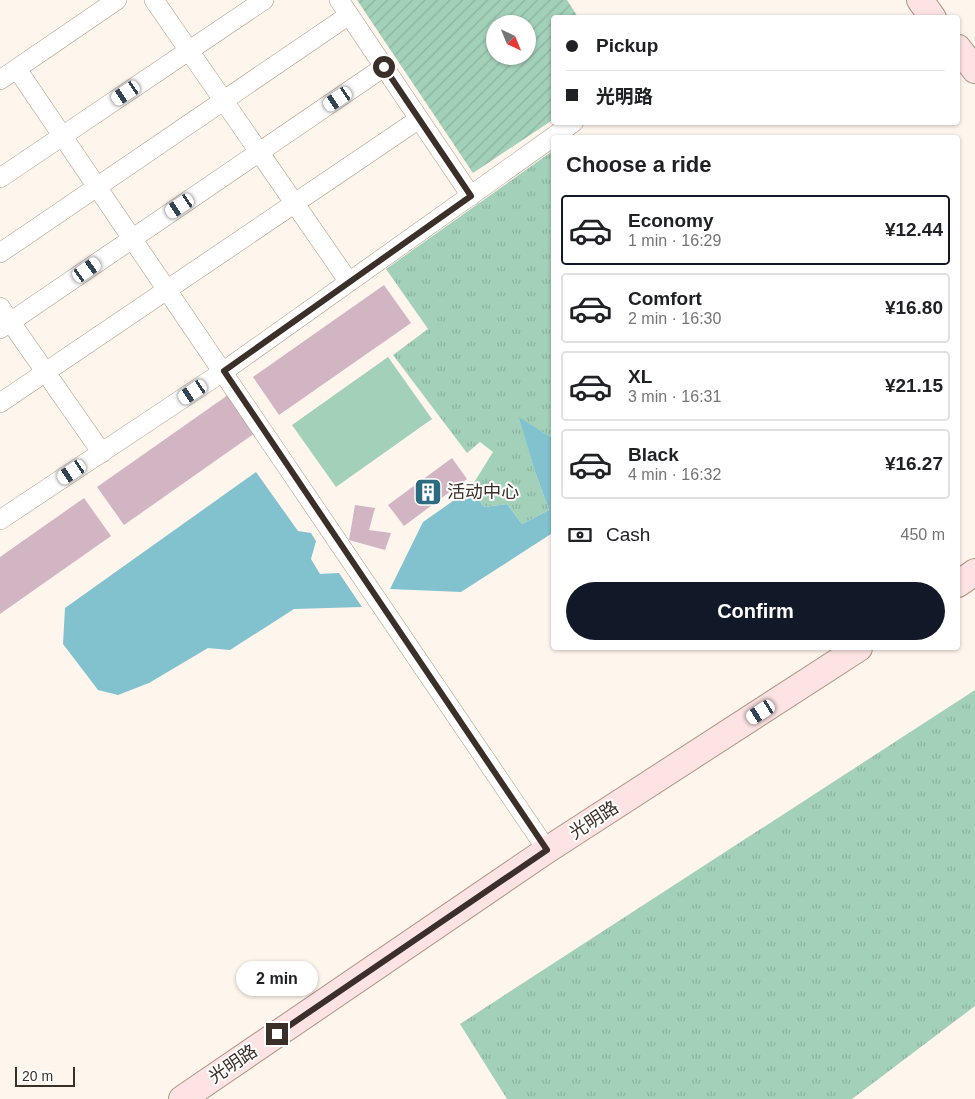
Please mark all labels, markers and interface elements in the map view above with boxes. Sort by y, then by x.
north arrow [486,15,536,65]
map controls [486,15,536,65]
text: Pickup [596,35,658,56]
route start [373,56,395,78]
car [109,78,142,108]
car [321,84,354,114]
text: 光明路 [596,86,653,107]
text: Choose a ride [566,152,711,177]
car [163,191,196,221]
icon: car [568,208,613,253]
text: Economy [628,210,714,231]
text: ¥12.44 [885,219,943,240]
text: 1 min · 16:29 [628,232,721,249]
car [70,255,103,285]
icon: car [568,286,613,331]
text: Comfort [628,288,702,309]
text: ¥16.80 [885,297,943,318]
text: 2 min · 16:30 [628,310,721,327]
icon: car [568,364,613,409]
text: XL [628,366,652,387]
text: ¥21.15 [885,375,943,396]
car [176,377,209,407]
text: 3 min · 16:31 [628,388,721,405]
icon: car [568,442,613,487]
text: Black [628,444,679,465]
text: ¥16.27 [885,453,943,474]
car [55,457,88,487]
text: 4 min · 16:32 [628,466,721,483]
building icon: 活动中心 [413,477,443,507]
place label: 活动中心 [447,482,519,502]
icon: cash [566,521,594,549]
text: Cash [606,524,650,545]
text: 450 m [901,526,945,543]
button: Confirm [566,582,945,640]
car [744,698,777,726]
street label: 光明路 [566,797,622,843]
callout: 2 min [236,962,318,996]
text: 2 min [256,970,298,987]
route end [266,1023,288,1045]
street label: 光明路 [205,1041,261,1087]
scale bar [15,1064,75,1087]
text: 20 m [22,1068,53,1084]

